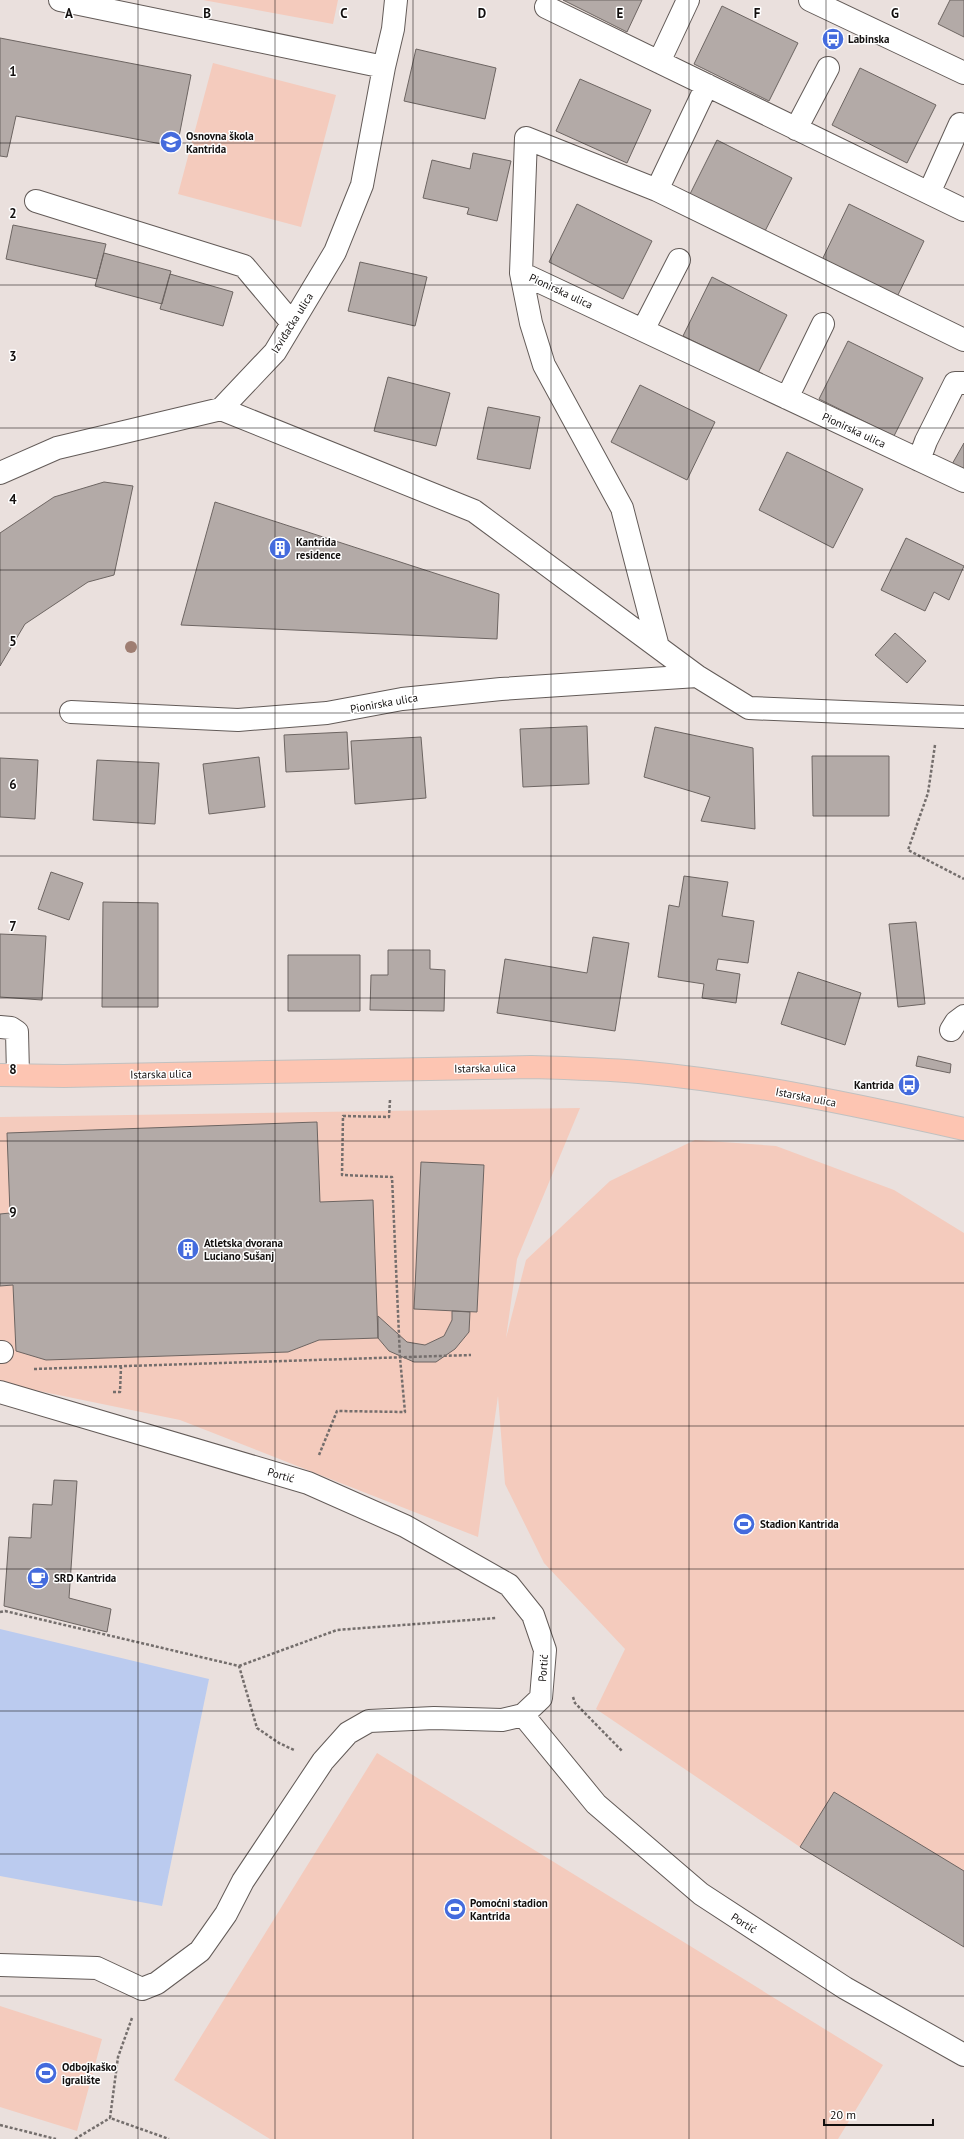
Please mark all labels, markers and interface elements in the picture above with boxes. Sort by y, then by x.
text: A [65,5,73,22]
text: B [203,5,211,22]
text: C [340,5,348,22]
text: D [478,5,486,22]
text: E [617,5,624,22]
text: F [754,5,761,22]
text: G [891,5,899,22]
bus stop icon: Labinska [820,26,846,52]
place label: Labinska [848,32,889,46]
text: 1 [9,63,17,80]
school or university icon: Osnovna škola Kantrida [158,129,184,155]
place label: Osnovna škola Kantrida [186,129,254,156]
text: 2 [9,205,17,222]
street label: Pionirska ulica [527,270,595,312]
street label: Izviđačka ulica [268,290,316,356]
text: 3 [9,348,17,365]
street label: Pionirska ulica [820,409,888,451]
text: 4 [9,491,17,508]
building icon: Kantrida residence [267,535,293,561]
place label: Kantrida residence [296,535,341,562]
text: 5 [9,633,17,650]
street label: Pionirska ulica [349,690,419,716]
text: 6 [9,776,17,793]
text: 7 [9,918,17,935]
street label: Istarska ulica [454,1060,516,1076]
text: 8 [9,1061,17,1078]
street label: Istarska ulica [130,1066,192,1082]
bus stop icon: Kantrida [896,1072,922,1098]
place label: Kantrida [854,1078,894,1092]
street label: Istarska ulica [774,1084,838,1110]
text: 9 [9,1204,17,1221]
building icon: Atletska dvorana Luciano Sušanj [175,1236,201,1262]
place label: Atletska dvorana Luciano Sušanj [204,1236,283,1263]
street label: Portić [266,1465,296,1486]
sports icon: Stadion Kantrida [731,1511,757,1537]
place label: Stadion Kantrida [760,1517,839,1531]
cafe icon: SRD Kantrida [25,1565,51,1591]
place label: SRD Kantrida [54,1571,116,1585]
street label: Portić [535,1654,551,1682]
sports icon: Pomoćni stadion Kantrida [442,1896,468,1922]
place label: Pomoćni stadion Kantrida [470,1896,548,1923]
street label: Portić [729,1910,759,1936]
sports icon: Odbojkaško igralište [33,2060,59,2086]
place label: Odbojkaško igralište [62,2060,117,2087]
scale bar [824,2101,933,2127]
text: 20 m [830,2107,856,2122]

